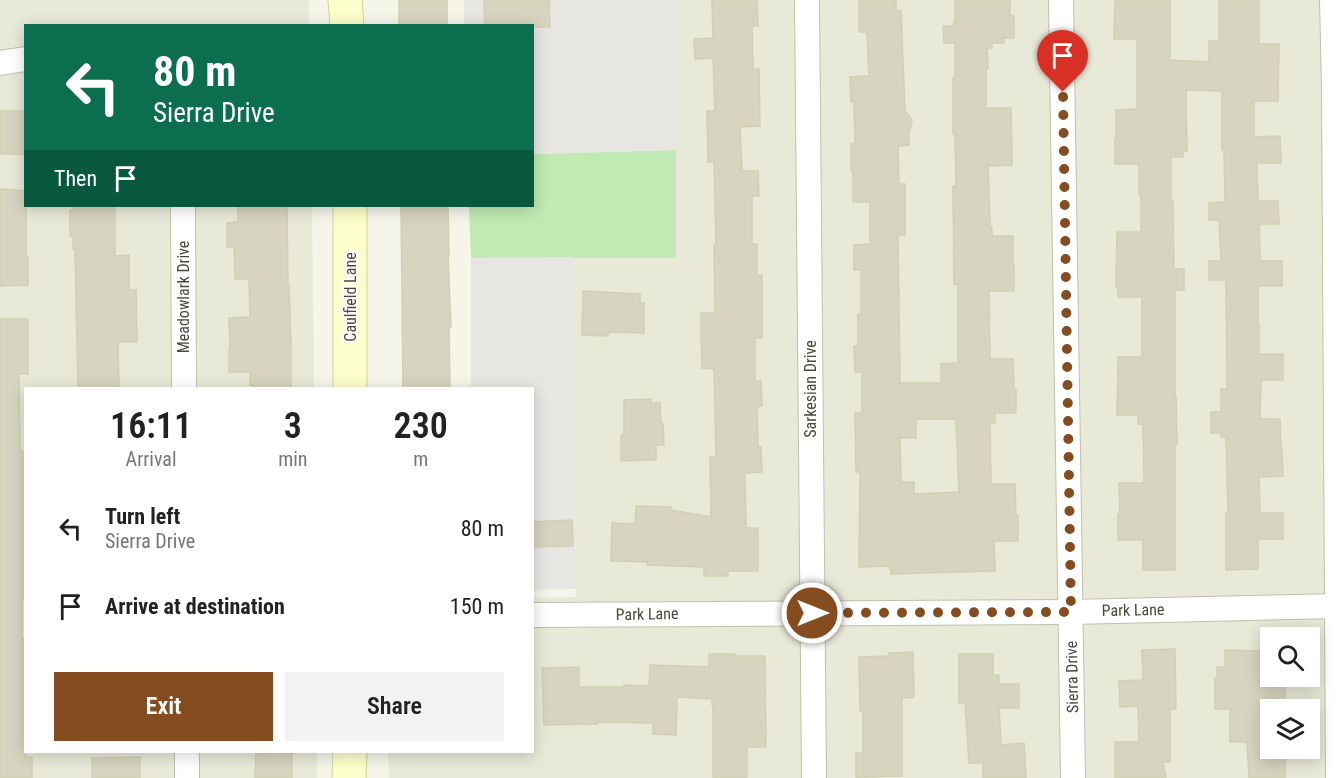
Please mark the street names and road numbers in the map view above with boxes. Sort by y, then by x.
street label: Meadowlark Drive [174,241,193,353]
street label: Caulfield Lane [341,252,360,342]
street label: Sarkesian Drive [801,340,820,438]
street label: Park Lane [1101,600,1165,620]
street label: Park Lane [615,604,679,624]
street label: Sierra Drive [1062,641,1082,713]

